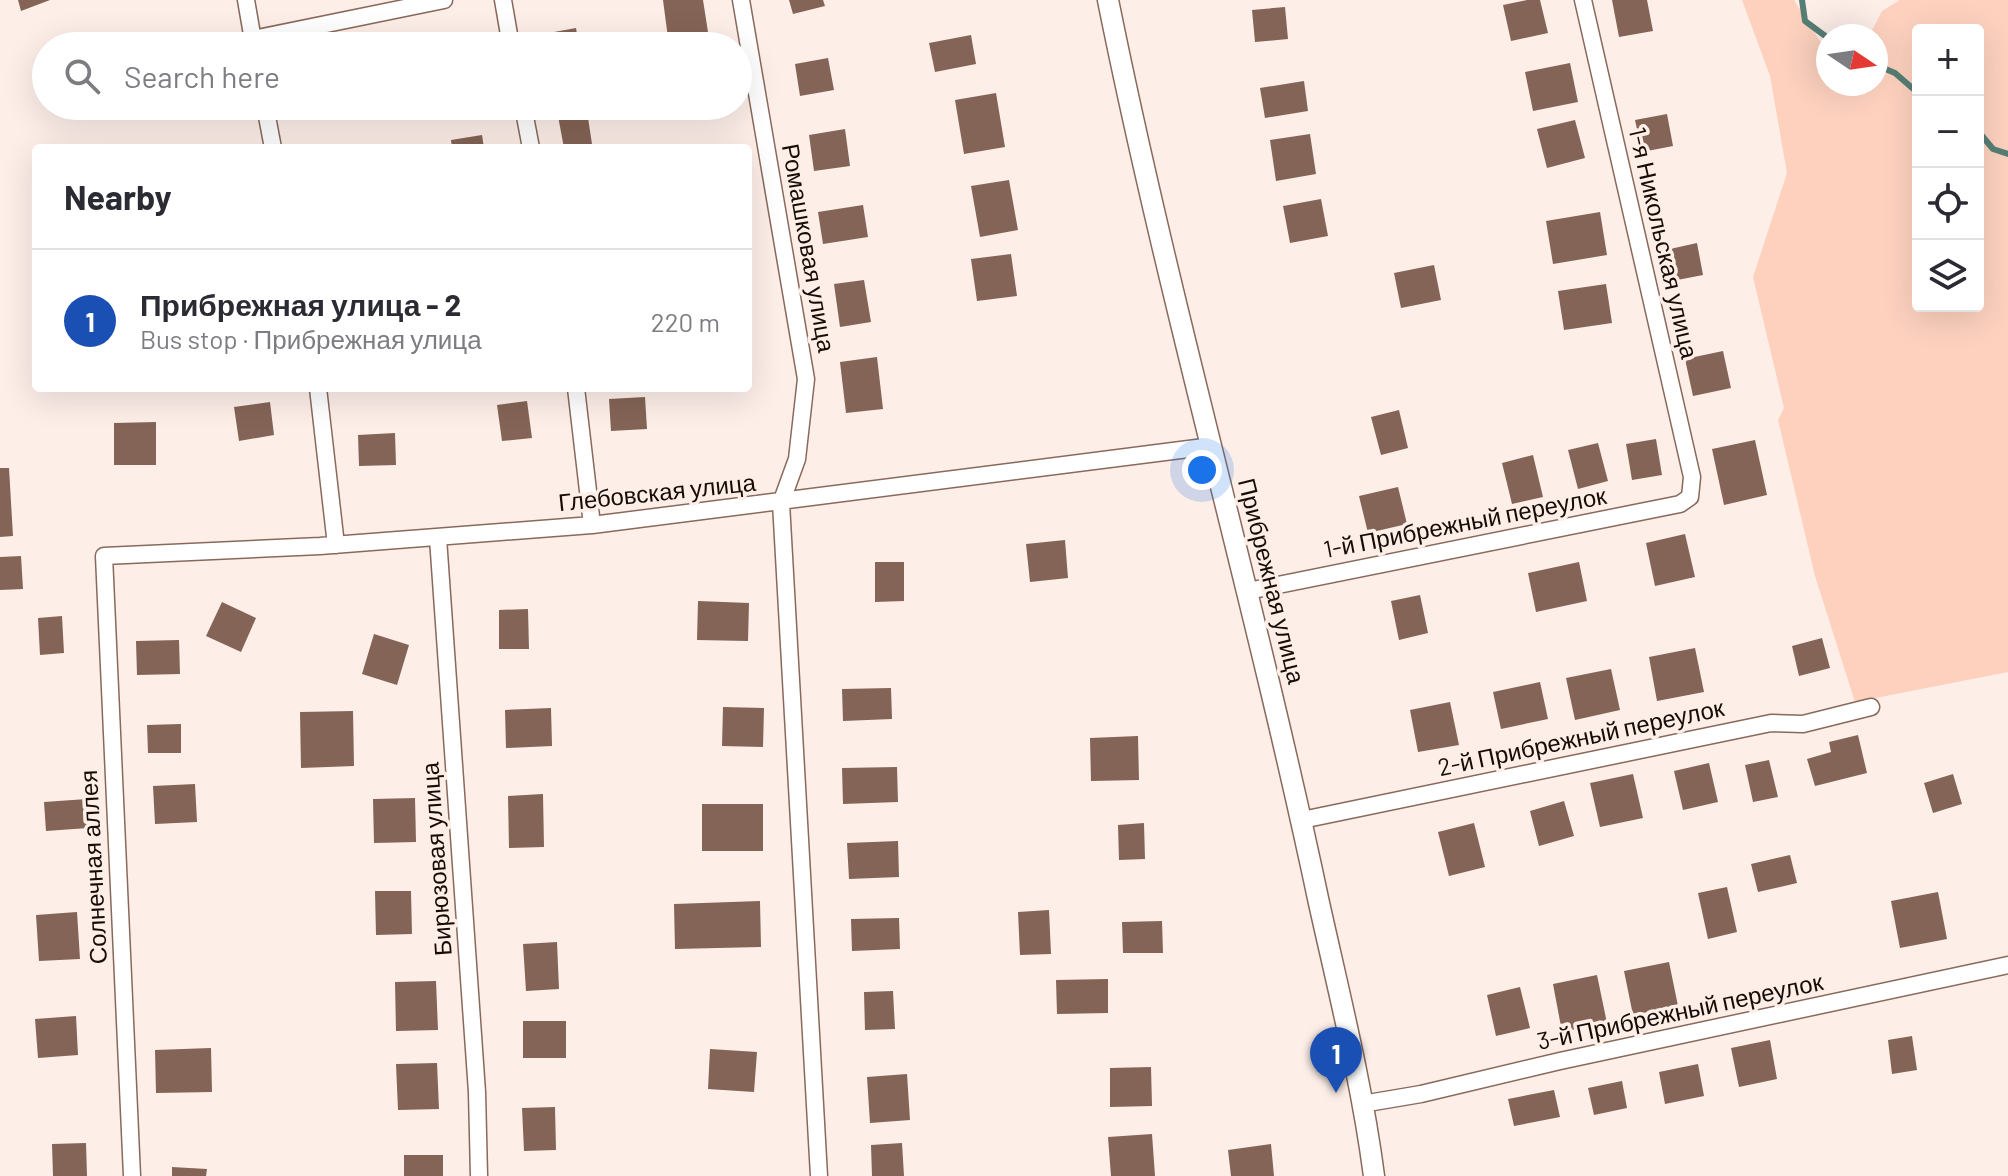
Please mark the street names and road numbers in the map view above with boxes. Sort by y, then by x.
street label: 1-я Никольская улица [1624,124,1705,362]
street label: Ромашковая улица [777,141,842,355]
street label: Глебовская улица [557,467,758,516]
street label: Прибрежная улица [1233,475,1312,687]
street label: 1-й Прибрежный переулок [1321,480,1609,563]
street label: 2-й Прибрежный переулок [1435,692,1727,781]
street label: Бирюзовая улица [414,761,457,957]
street label: Солнечная аллея [73,769,112,965]
street label: 3-й Прибрежный переулок [1534,966,1826,1055]

